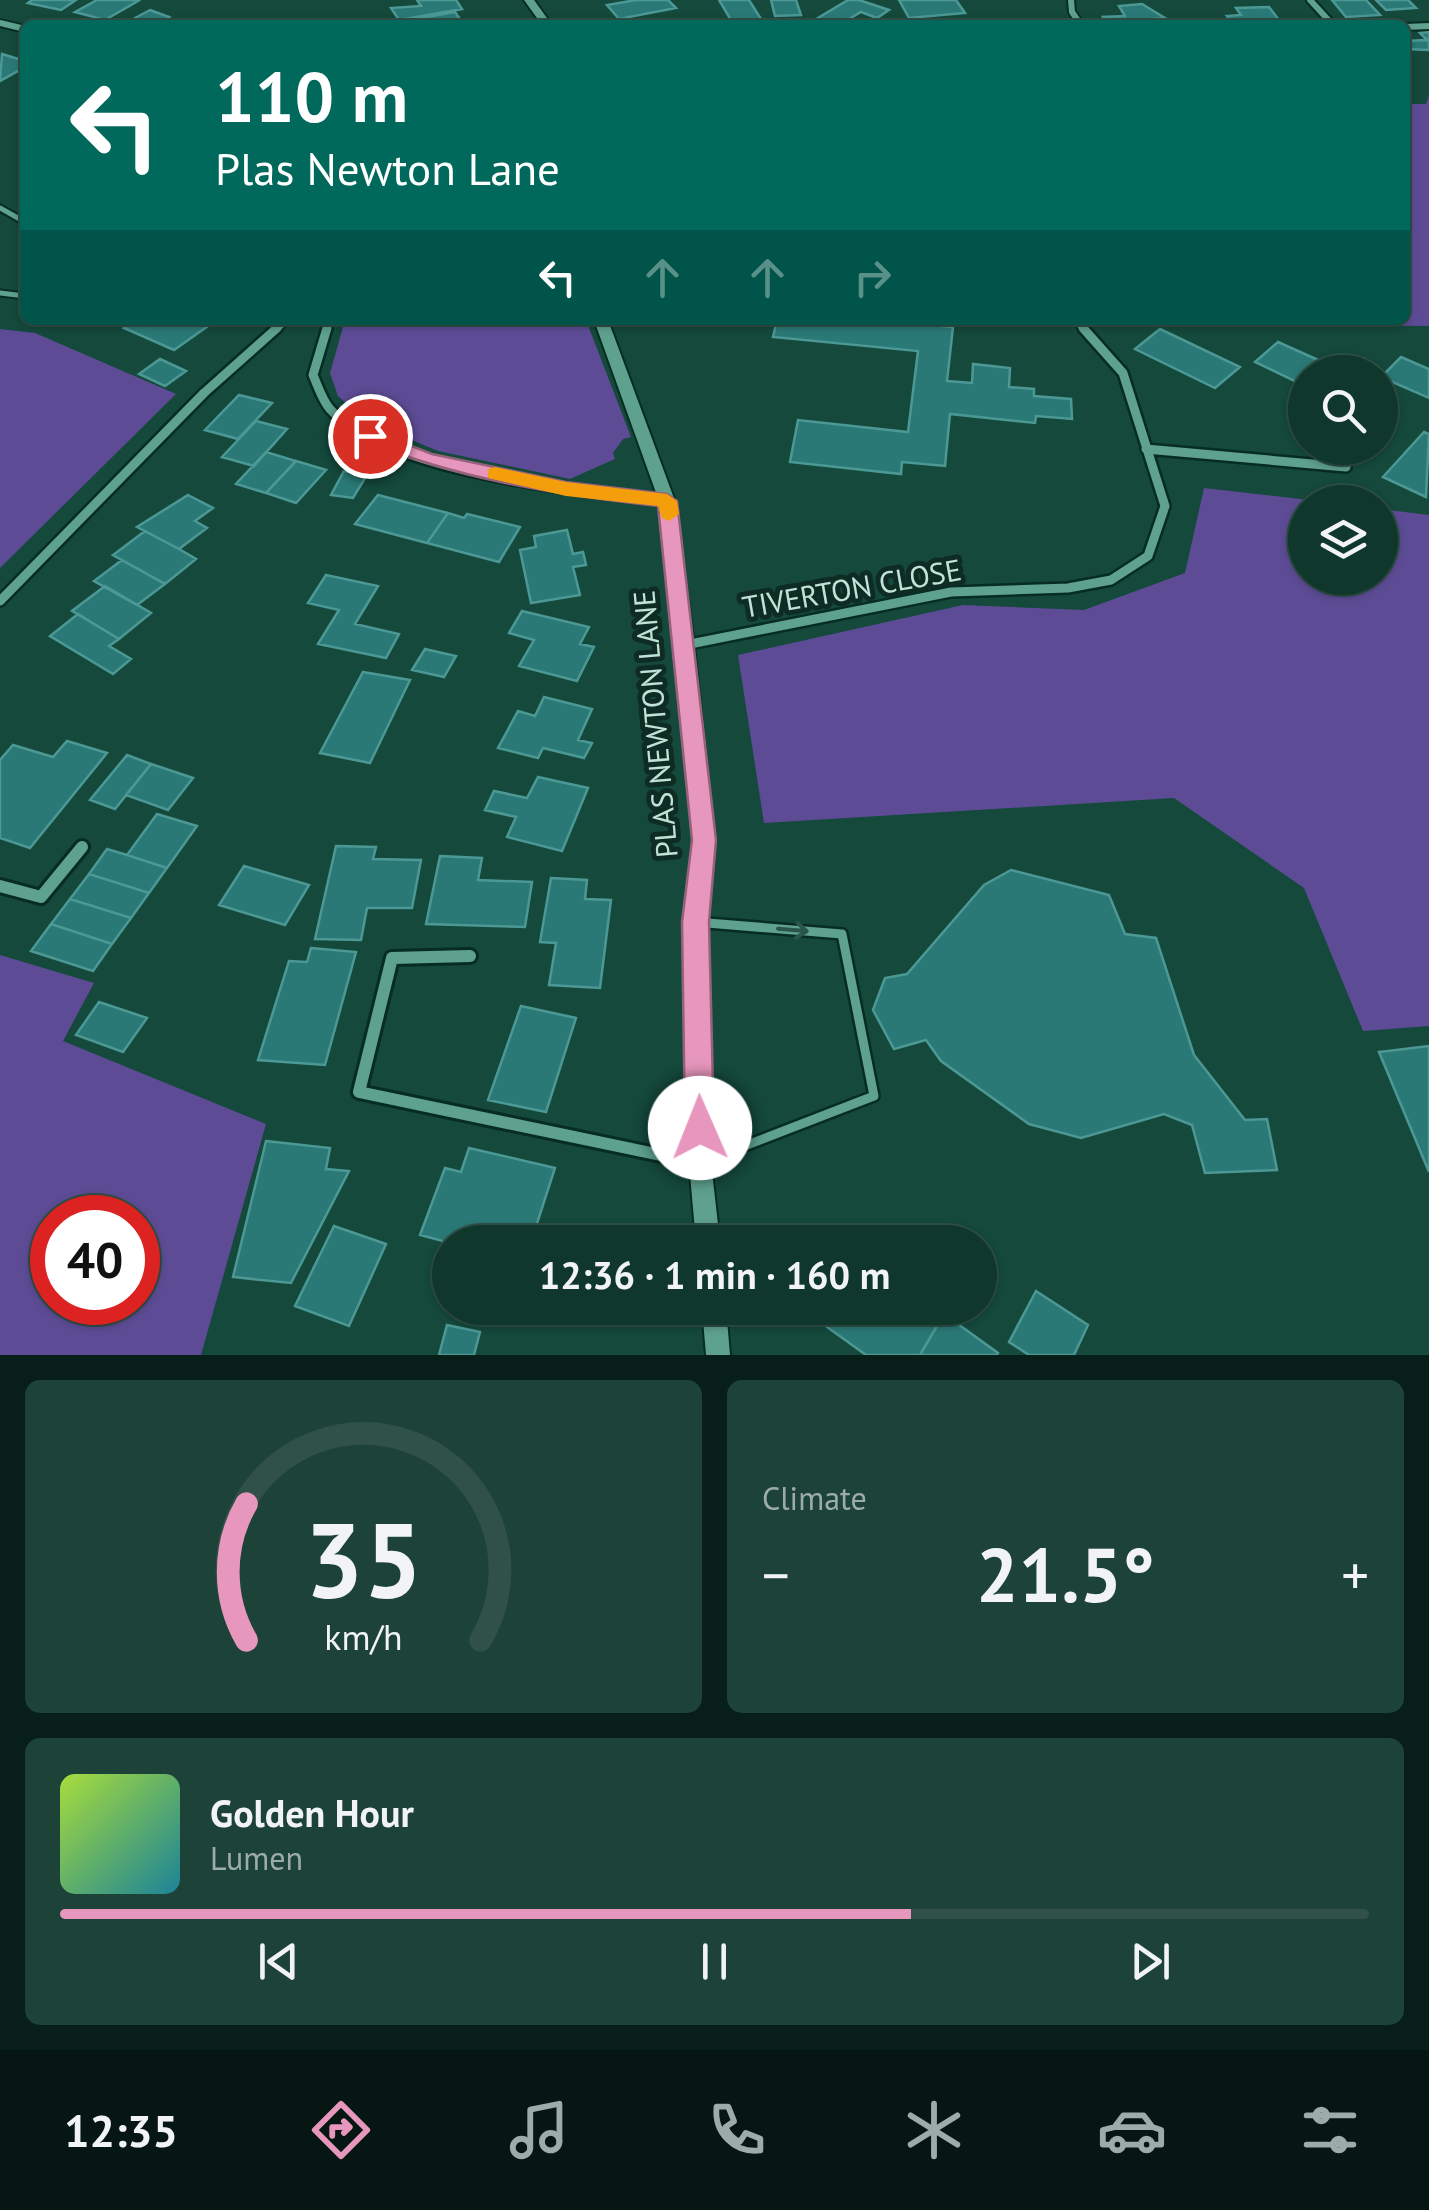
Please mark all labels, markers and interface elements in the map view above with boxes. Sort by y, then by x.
text: 110 m [215,51,408,141]
icon: left [50,60,180,190]
text: Plas Newton Lane [215,139,560,197]
icon: left [530,250,585,305]
icon: ahead [635,250,690,305]
icon: ahead [740,250,795,305]
icon: right [845,250,900,305]
map controls [1288,355,1398,595]
button: search [1288,355,1398,465]
pin [328,394,413,479]
icon: arrive [343,409,398,464]
button: layers [1288,485,1398,595]
street label: TIVERTON CLOSE [739,549,964,626]
street label: PLAS NEWTON LANE [623,589,686,860]
one-way arrow [776,920,808,939]
position arrow [648,1076,752,1180]
speed limit sign: 40 [30,1195,160,1325]
text: 12:36 · 1 min · 160 m [539,1250,890,1299]
text: Climate [762,1477,867,1519]
text: 35 [305,1492,422,1627]
text: 21.5° [976,1526,1155,1623]
text: − [762,1539,790,1610]
text: + [1341,1539,1369,1610]
text: km/h [324,1614,403,1660]
text: Golden Hour [210,1788,414,1837]
text: Lumen [210,1837,303,1879]
icon: previous [251,1934,306,1989]
icon: pause [687,1934,742,1989]
icon: next [1123,1934,1178,1989]
icon: directions [306,2095,376,2165]
icon: music [504,2095,574,2165]
icon: phone [702,2095,772,2165]
icon: climate [899,2095,969,2165]
icon: car [1097,2095,1167,2165]
icon: filters [1295,2095,1365,2165]
text: 12:35 [64,2101,178,2159]

